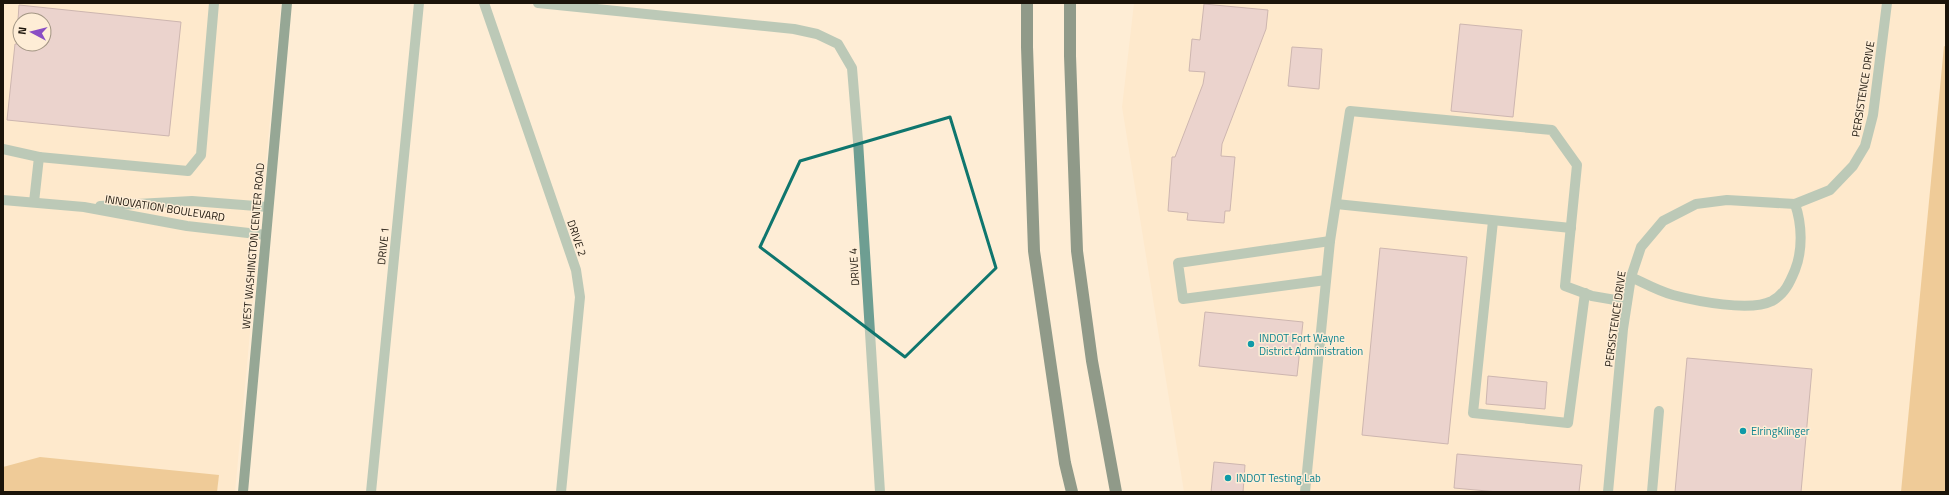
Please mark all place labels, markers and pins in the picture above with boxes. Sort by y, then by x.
place label: INDOT Fort Wayne District Administration [1259,330,1363,359]
marker: INDOT Fort Wayne District Administration [1246,339,1256,349]
place label: ElringKlinger [1751,423,1810,439]
marker: ElringKlinger [1738,426,1748,436]
place label: INDOT Testing Lab [1236,470,1321,486]
marker: INDOT Testing Lab [1223,473,1233,483]

